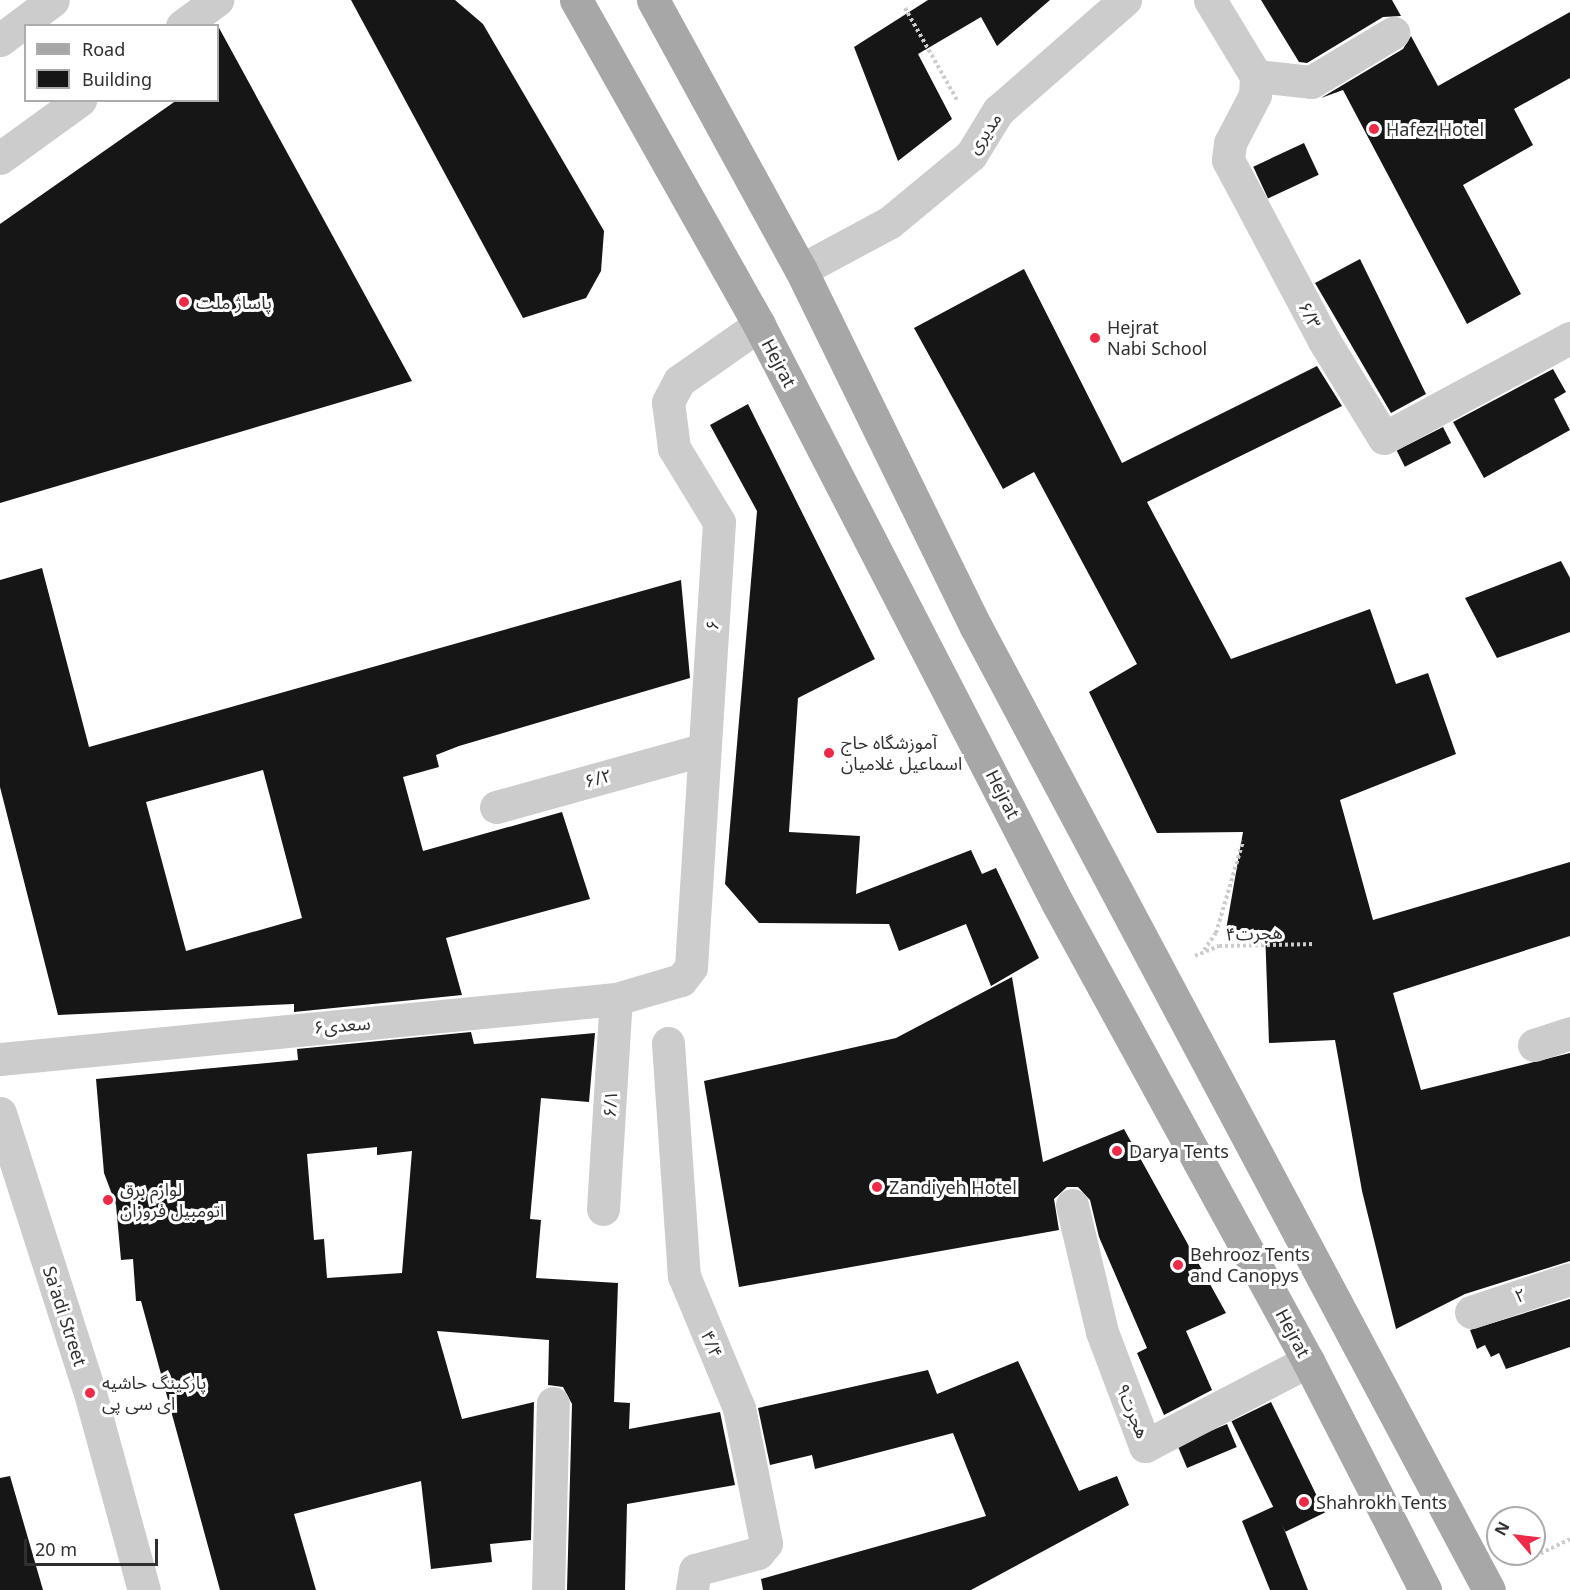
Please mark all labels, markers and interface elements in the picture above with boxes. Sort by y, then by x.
legend [24,24,219,102]
text: Road [82,37,125,61]
text: Building [82,67,152,91]
street label: مدیری [962,108,1006,158]
place label: Hafez Hotel [1386,118,1484,140]
marker: Hafez Hotel [1367,122,1381,136]
place label: پاساژ ملت [196,291,272,313]
marker: پاساژ ملت [177,295,191,309]
street label: ۶/۳ [1294,298,1326,332]
place label: Hejrat Nabi School [1107,317,1207,360]
marker: Hejrat Nabi School [1088,331,1102,345]
street label: Hejrat [757,335,801,391]
street label: ۶ [701,619,723,631]
place label: آموزشگاه حاج اسماعیل غلامیان [841,732,962,774]
marker: آموزشگاه حاج اسماعیل غلامیان [822,746,836,760]
street label: ۶/۲ [582,764,614,792]
street label: Hejrat [982,766,1024,822]
street label: هجرت۴ [1225,921,1283,945]
street label: سعدی۶ [313,1012,371,1038]
street label: ۶/۱ [598,1090,622,1118]
place label: Darya Tents [1129,1140,1229,1162]
marker: Darya Tents [1110,1144,1124,1158]
place label: Zandiyeh Hotel [889,1176,1017,1198]
place label: لوازم برق اتومبیل فروزان [120,1179,224,1222]
marker: Zandiyeh Hotel [870,1180,884,1194]
marker: لوازم برق اتومبیل فروزان [101,1193,115,1207]
place label: Behrooz Tents and Canopys [1190,1244,1310,1286]
marker: Behrooz Tents and Canopys [1171,1258,1185,1272]
street label: Sa'adi Street [39,1263,91,1369]
street label: ۲ [1512,1283,1528,1307]
street label: Hejrat [1271,1305,1315,1361]
street label: ۴/۴ [697,1327,727,1361]
place label: پارکینگ حاشیه ای سی پی [102,1372,206,1414]
street label: هجرت۹ [1112,1381,1154,1441]
marker: پارکینگ حاشیه ای سی پی [83,1386,97,1400]
place label: Shahrokh Tents [1316,1491,1447,1513]
marker: Shahrokh Tents [1297,1495,1311,1509]
north arrow [1486,1506,1546,1566]
text: N [1489,1518,1515,1539]
scale bar [27,1527,160,1565]
text: 20 m [35,1537,77,1561]

